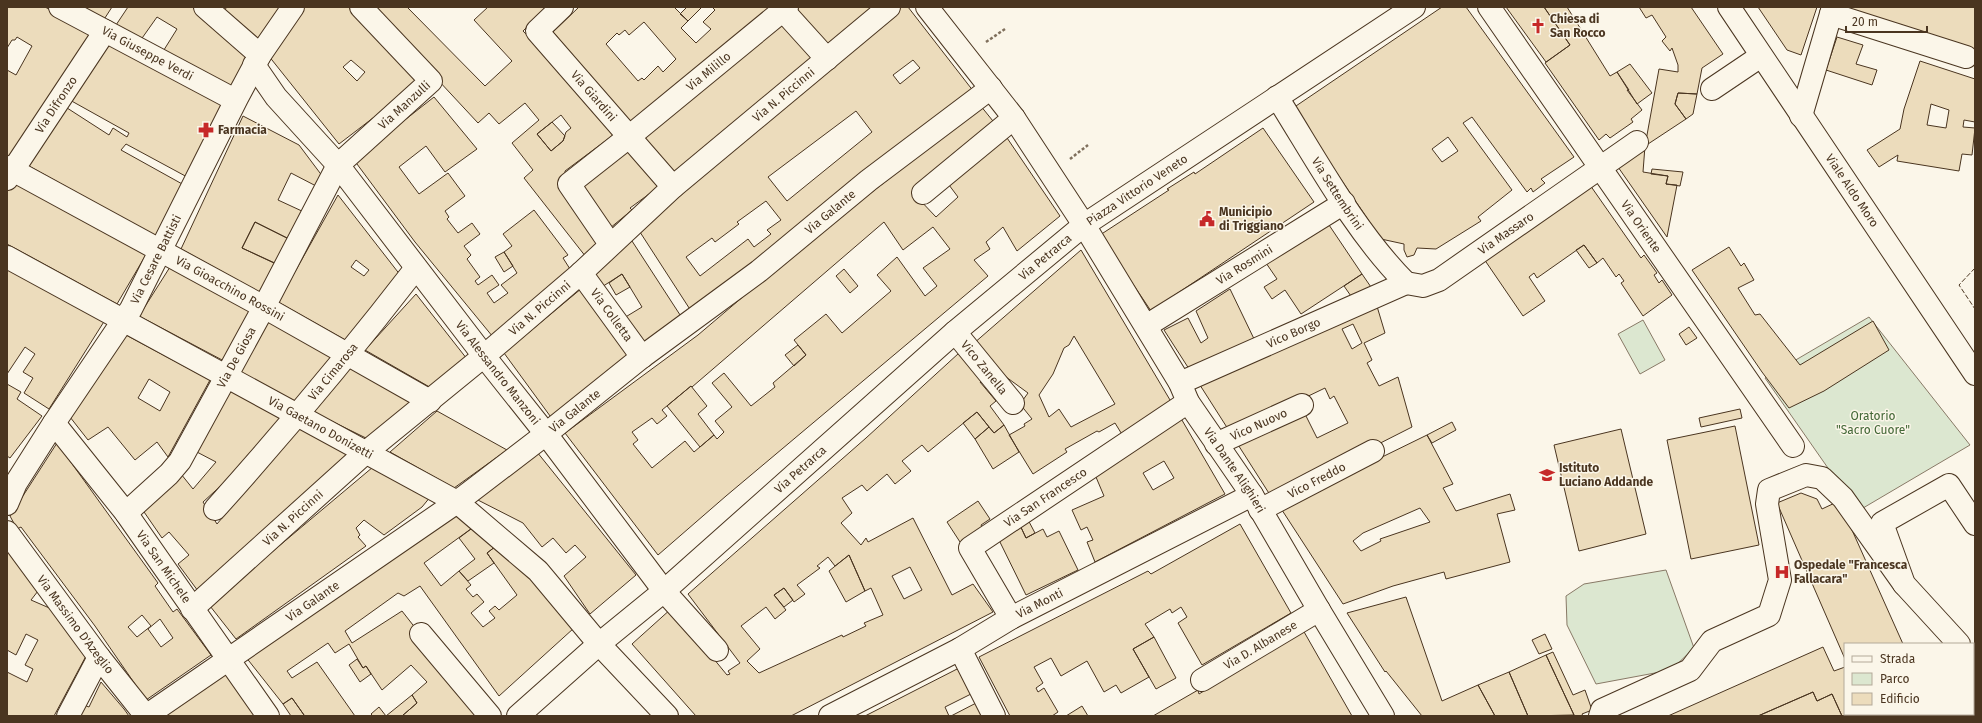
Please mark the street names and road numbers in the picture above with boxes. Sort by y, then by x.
street label: Via Giuseppe Verdi [99,23,196,84]
street label: Via Milillo [683,49,734,94]
street label: Via N. Piccinni [750,65,817,125]
street label: Via Giardini [568,68,620,124]
street label: Via Difronzo [32,74,80,136]
street label: Via Manzulli [375,78,433,132]
street label: Piazza Vittorio Veneto [1084,151,1190,228]
street label: Viale Aldo Moro [1823,151,1882,230]
street label: Via Settembrini [1309,155,1366,233]
street label: Via Galante [802,187,859,237]
street label: Via Oriente [1618,198,1664,255]
street label: Via Massaro [1476,209,1536,257]
street label: Via Cesare Battisti [128,212,184,306]
street label: Via Petrarca [1016,231,1074,283]
street label: Via Rosmini [1214,242,1275,288]
street label: Via Gioacchino Rossini [173,253,287,324]
street label: Via N. Piccinni [506,278,574,338]
street label: Via Colletta [588,286,635,344]
street label: Vico Borgo [1264,315,1323,351]
street label: Via Alessandro Manzoni [453,318,543,428]
street label: Via De Giosa [214,325,259,390]
street label: Vico Zanella [958,338,1010,397]
street label: Via Cimarosa [305,340,361,403]
street label: Via Galante [546,386,603,436]
street label: Via Gaetano Donizetti [266,393,375,462]
street label: Vico Nuovo [1228,406,1289,444]
street label: Via Dante Alighieri [1201,425,1268,516]
street label: Via Petrarca [772,443,829,496]
street label: Vico Freddo [1285,459,1348,501]
street label: Via San Francesco [1001,465,1090,530]
street label: Via N. Piccinni [260,487,326,549]
street label: Via San Michele [134,528,194,606]
street label: Via Massimo D'Azeglio [34,572,117,677]
street label: Via Galante [283,578,342,624]
street label: Via Monti [1014,586,1065,621]
street label: Via D. Albanese [1221,618,1300,672]

